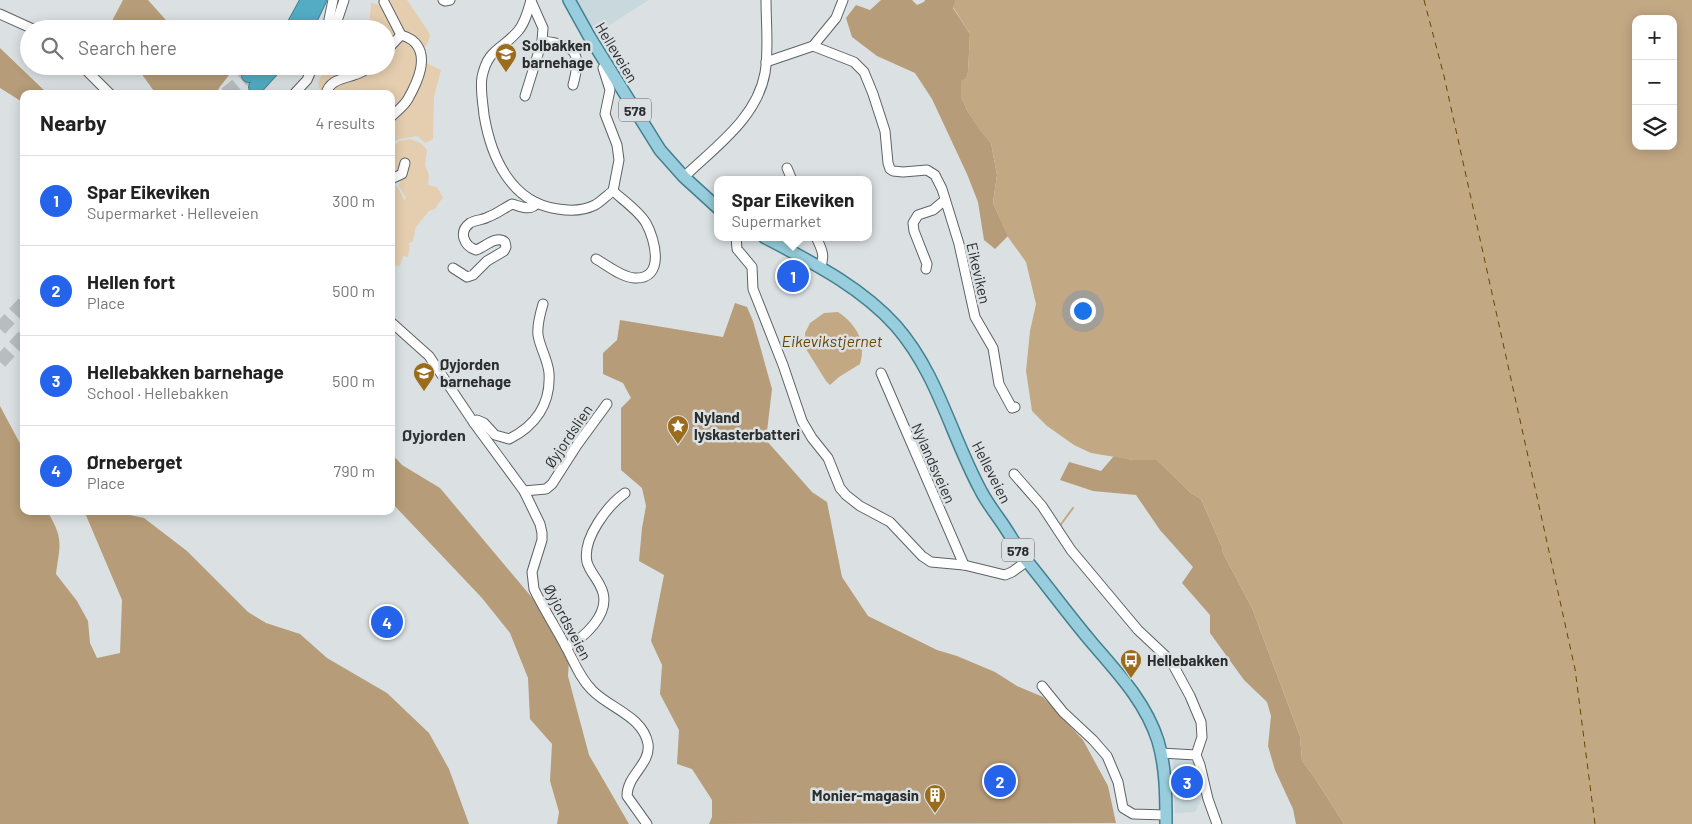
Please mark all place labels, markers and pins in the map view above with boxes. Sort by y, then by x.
place label: Solbakken barnehage [522,36,593,71]
school or university icon: Solbakken barnehage [494,42,518,73]
pin: 1 [777,257,809,295]
place label: Øyjorden barnehage [440,355,511,390]
school or university icon: Øyjorden barnehage [412,361,436,392]
place label: Nyland lyskasterbatteri [694,408,800,443]
place icon: Nyland lyskasterbatteri [666,414,690,445]
pin: 4 [371,603,403,641]
bus stop icon: Hellebakken [1119,648,1143,679]
place label: Hellebakken [1147,651,1228,669]
pin: 2 [984,762,1016,800]
pin: 3 [1171,763,1203,801]
building icon: Monier-magasin [923,783,947,814]
place label: Monier-magasin [812,786,919,804]

